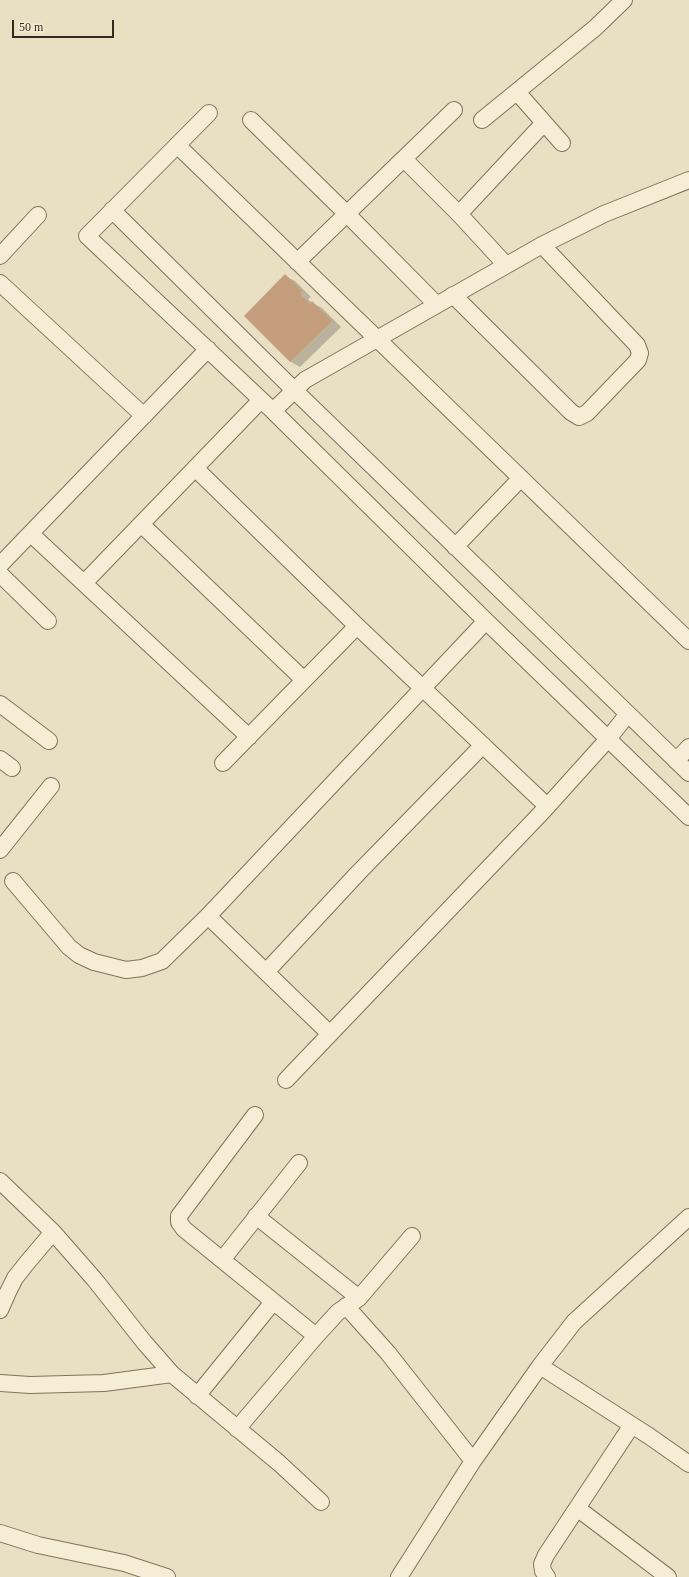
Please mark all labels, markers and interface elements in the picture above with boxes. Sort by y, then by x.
scale bar [14,12,116,38]
text: 50 m [19,20,43,34]

